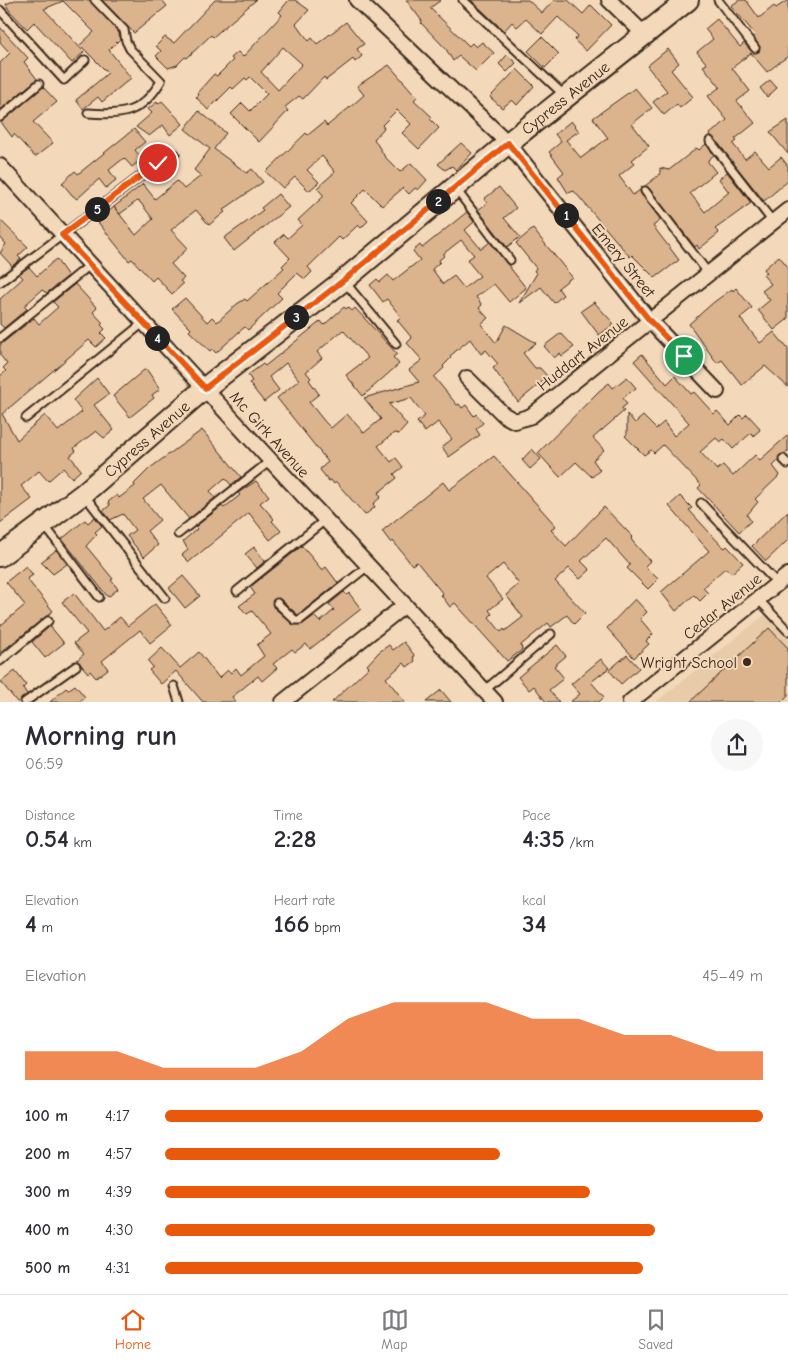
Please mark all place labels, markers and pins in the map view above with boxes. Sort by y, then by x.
pin [137,142,179,184]
pin: 2 [426,188,450,214]
pin: 5 [84,196,110,222]
pin: 1 [554,202,578,228]
pin: 3 [284,304,308,330]
pin: 4 [144,326,170,350]
pin [663,335,705,377]
place label: Wright School [641,654,737,672]
marker: Wright School [741,656,753,668]

